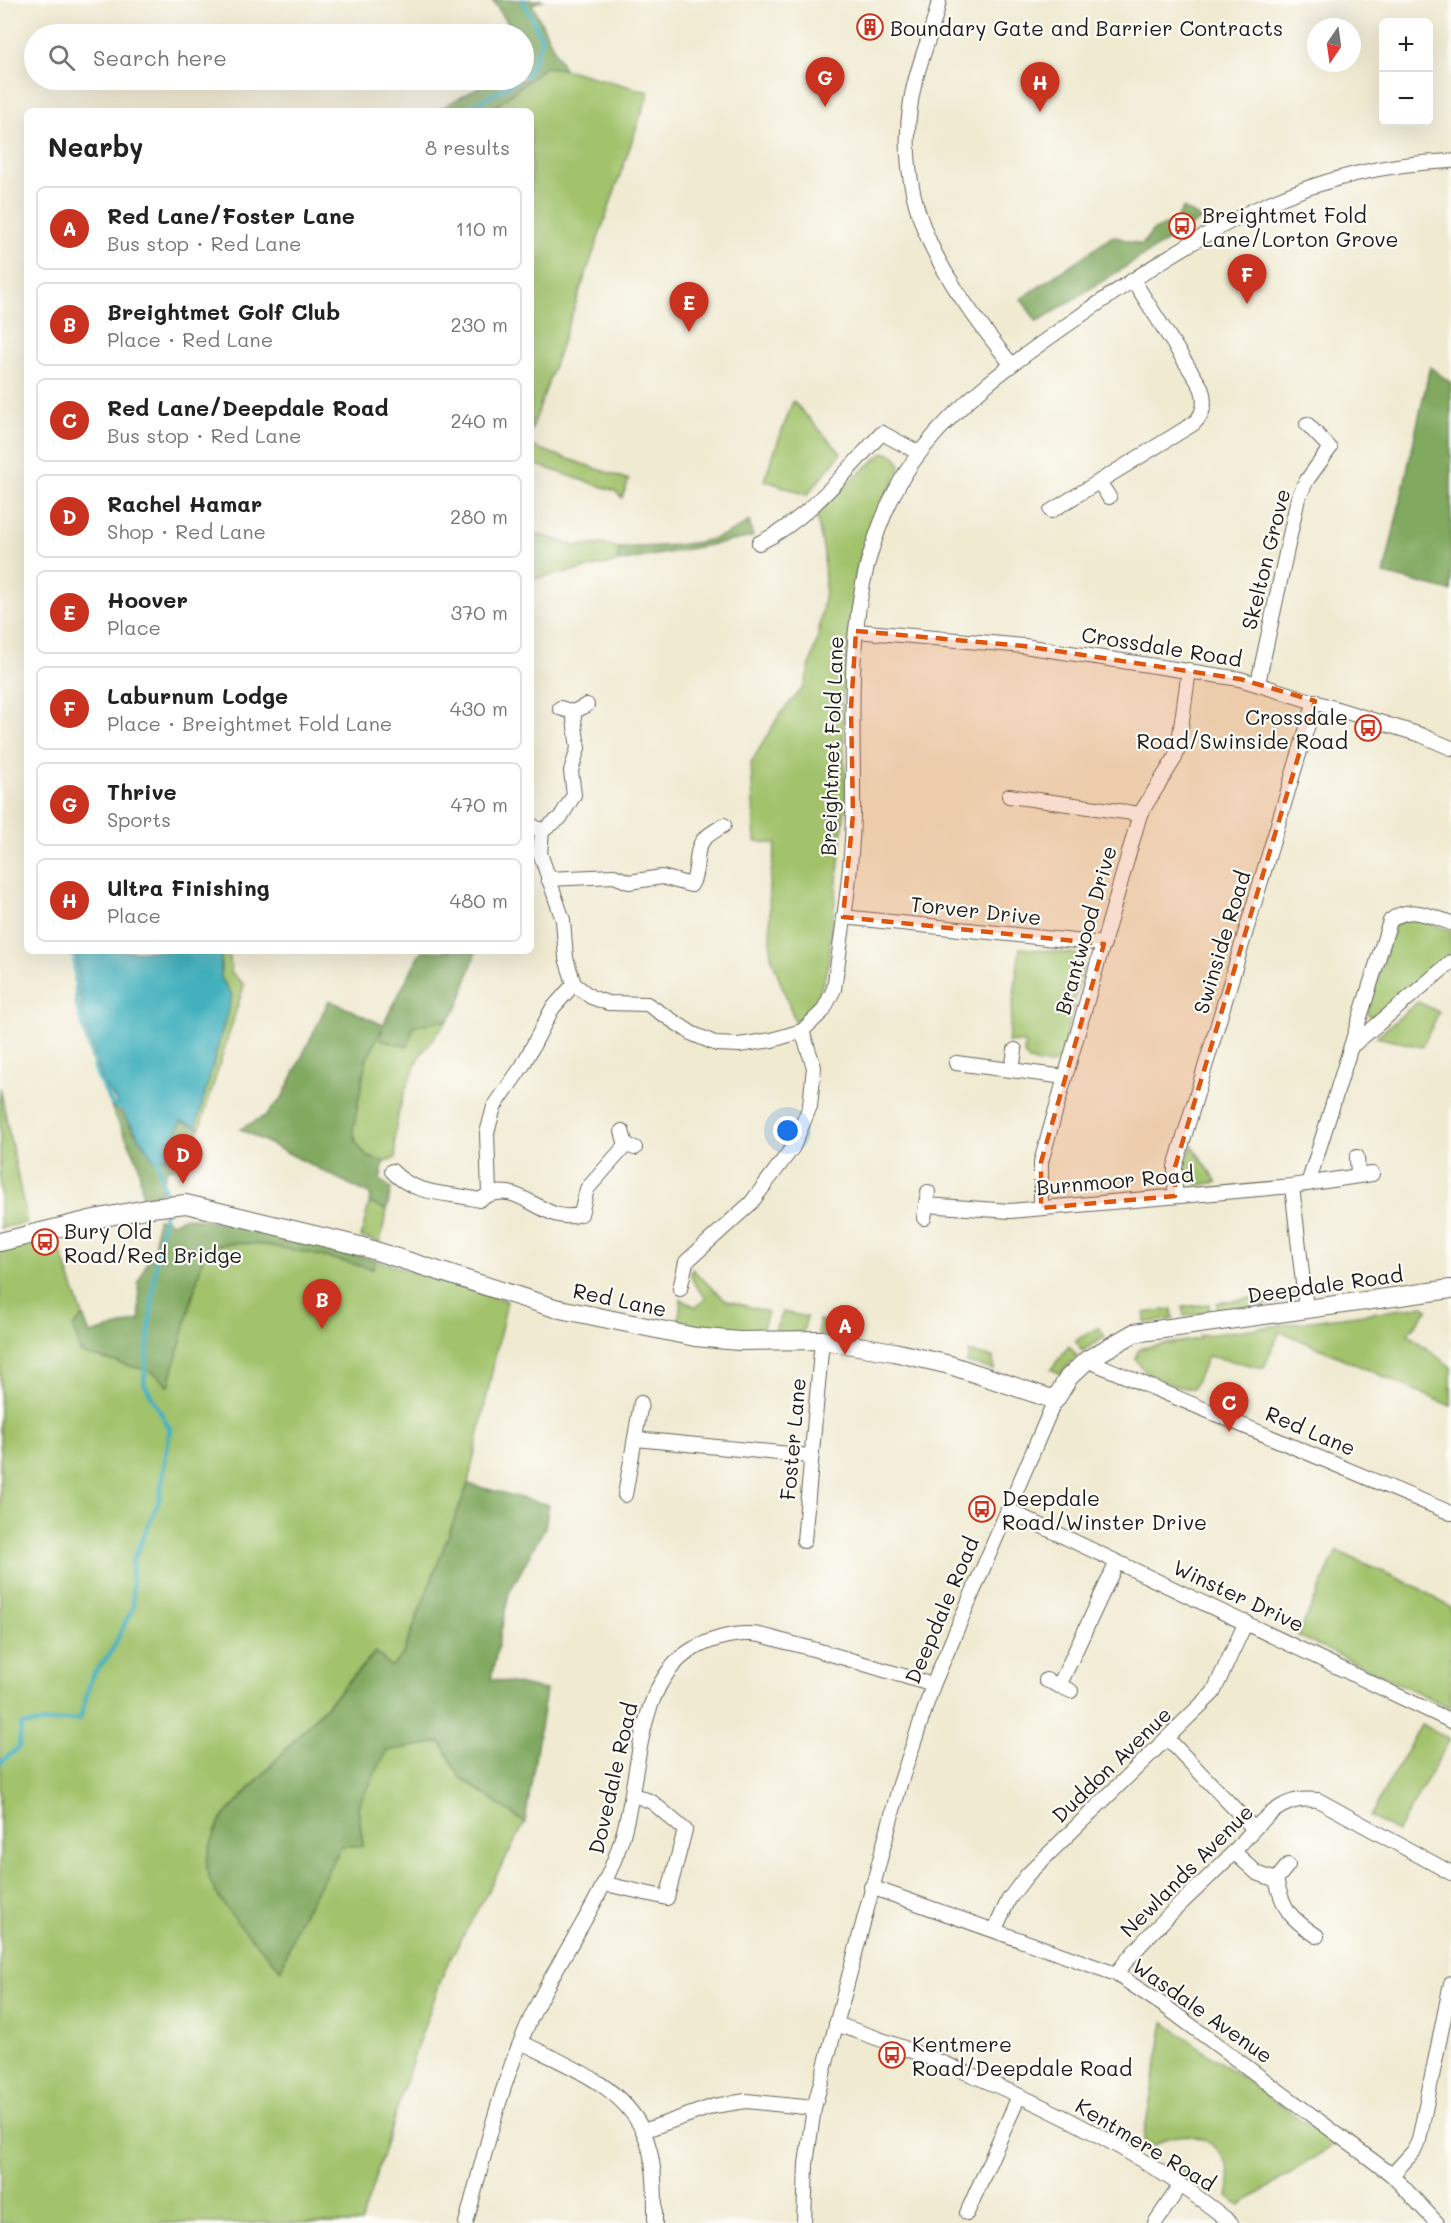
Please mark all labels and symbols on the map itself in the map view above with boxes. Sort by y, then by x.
building icon: Boundary Gate and Barrier Contracts [855,12,885,42]
place label: Boundary Gate and Barrier Contracts [890,14,1283,41]
north arrow [1307,18,1361,72]
pin: G [806,57,844,107]
pin: H [1020,63,1060,112]
place label: Breightmet Fold Lane/Lorton Grove [1202,201,1399,252]
bus stop icon: Breightmet Fold Lane/Lorton Grove [1167,211,1197,241]
pin: F [1228,254,1266,304]
pin: E [670,282,708,332]
street label: Skelton Grove [1234,486,1296,632]
street label: Crossdale Road [1080,620,1244,672]
street label: Breightmet Fold Lane [814,635,848,857]
place label: Crossdale Road/Swinside Road [1137,703,1348,754]
bus stop icon: Crossdale Road/Swinside Road [1353,713,1383,743]
street label: Brantwood Drive [1048,843,1122,1017]
street label: Swinside Road [1186,867,1256,1017]
street label: Torver Drive [909,890,1043,930]
your location [773,1116,802,1145]
pin: D [164,1134,202,1184]
street label: Burnmoor Road [1035,1160,1195,1200]
place label: Bury Old Road/Red Bridge [64,1217,242,1268]
bus stop icon: Bury Old Road/Red Bridge [30,1227,60,1257]
street label: Deepdale Road [1245,1260,1405,1308]
street label: Red Lane [571,1276,669,1322]
pin: B [302,1280,342,1329]
pin: A [826,1306,864,1355]
street label: Foster Lane [773,1377,811,1501]
pin: C [1210,1382,1248,1432]
street label: Red Lane [1262,1399,1360,1461]
place label: Deepdale Road/Winster Drive [1002,1484,1207,1535]
bus stop icon: Deepdale Road/Winster Drive [967,1494,997,1524]
street label: Deepdale Road [898,1532,984,1688]
street label: Winster Drive [1169,1553,1309,1637]
street label: Dovedale Road [581,1700,643,1856]
street label: Duddon Avenue [1046,1700,1176,1828]
street label: Newlands Avenue [1114,1798,1258,1942]
street label: Wasdale Avenue [1127,1951,1279,2069]
place label: Kentmere Road/Deepdale Road [912,2030,1132,2081]
bus stop icon: Kentmere Road/Deepdale Road [877,2040,907,2070]
street label: Kentmere Road [1071,2091,1221,2197]

